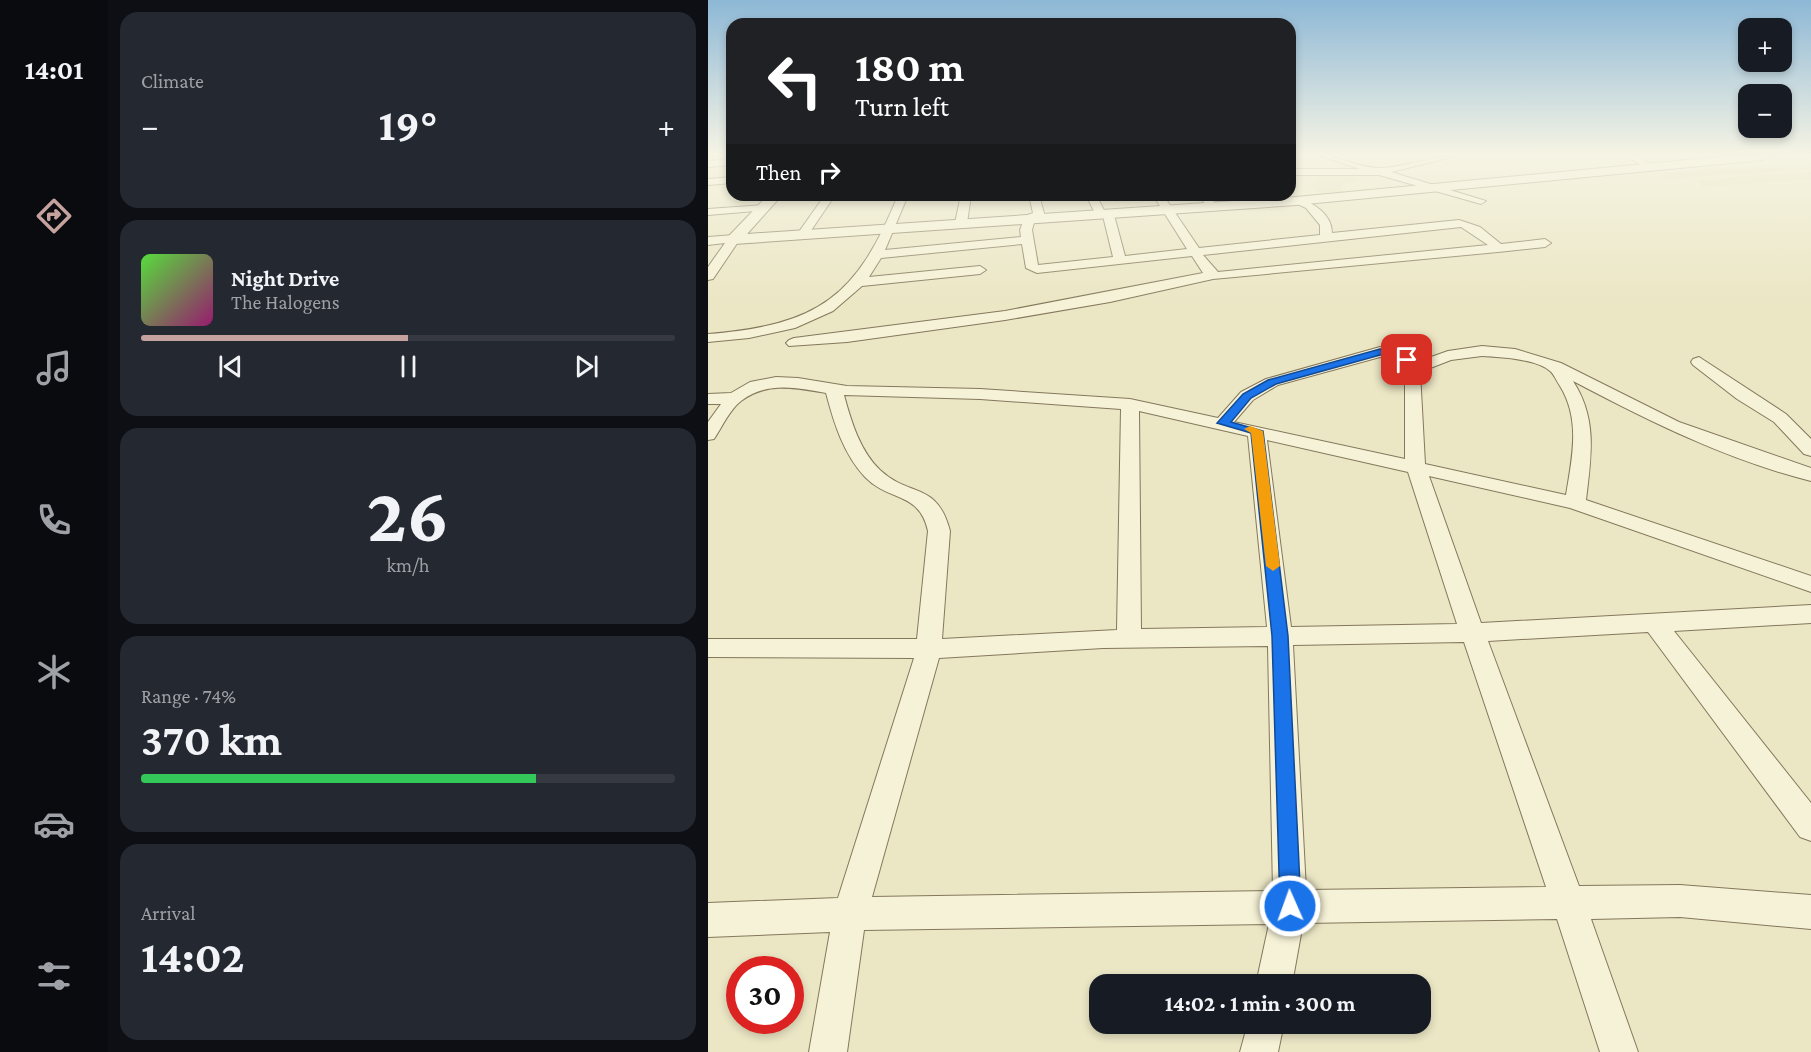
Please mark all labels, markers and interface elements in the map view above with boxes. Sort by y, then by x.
map controls [1738,18,1792,138]
button: + [1738,18,1792,72]
icon: left [756,42,834,120]
text: 180 m [855,43,964,90]
text: 14:01 [25,55,83,85]
text: Climate [141,70,204,92]
button: − [1738,84,1792,138]
text: Turn left [855,92,949,122]
text: 19° [379,100,437,150]
text: − [141,107,158,144]
text: + [658,107,675,144]
icon: right [813,156,846,189]
text: Then [756,160,801,185]
icon: directions [33,195,75,237]
text: Night Drive [231,266,339,291]
text: The Halogens [231,291,340,313]
pin [1381,334,1432,385]
icon: arrive [1390,343,1423,376]
icon: music [33,347,75,389]
icon: previous [214,350,247,383]
icon: pause [392,350,425,383]
icon: next [570,350,603,383]
text: 26 [367,471,449,558]
icon: phone [33,499,75,541]
text: km/h [386,554,430,576]
icon: climate [33,651,75,693]
text: Range · 74% [141,685,236,707]
text: 370 km [141,715,282,765]
icon: car [33,803,75,845]
position arrow [1258,874,1322,938]
text: Arrival [141,902,195,924]
text: 14:02 [141,932,244,982]
icon: filters [33,955,75,997]
speed limit sign: 30 [726,956,804,1034]
text: 14:02 · 1 min · 300 m [1165,991,1355,1016]

